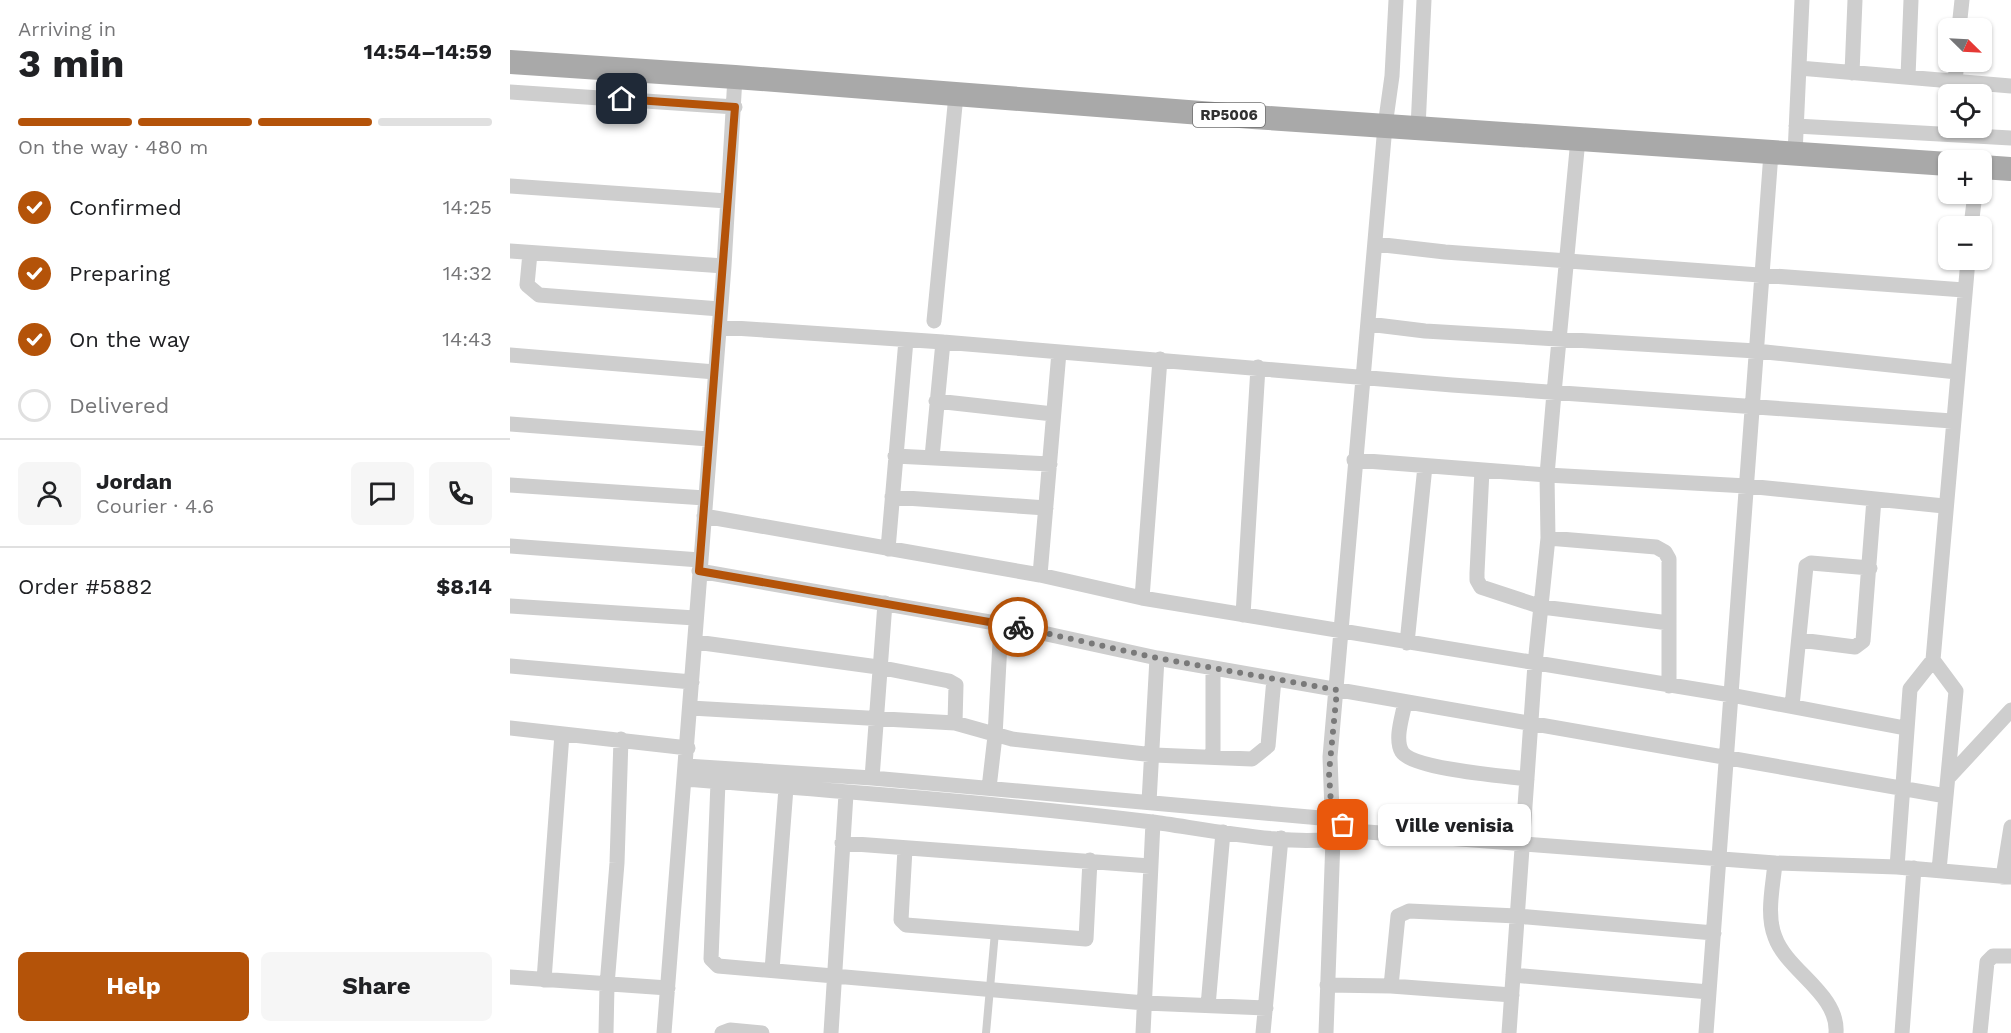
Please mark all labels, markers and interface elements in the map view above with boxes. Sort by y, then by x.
text: Arriving in [18,17,116,41]
north arrow [1938,18,1992,72]
map controls [1938,18,1992,270]
text: 14:54–14:59 [364,39,492,64]
text: 3 min [18,41,125,86]
pin [596,73,647,124]
icon: home [605,82,638,115]
button: locate [1938,84,1992,138]
road number: RP5006 [1193,103,1265,127]
text: On the way · 480 m [18,135,208,159]
button: + [1938,150,1992,204]
icon: check [18,191,51,224]
text: Confirmed [69,195,182,220]
text: 14:25 [443,195,492,219]
button: − [1938,216,1992,270]
icon: check [18,257,51,290]
text: Preparing [69,261,170,286]
text: 14:32 [443,261,492,285]
icon: check [18,323,51,356]
text: On the way [69,327,190,352]
text: 14:43 [442,327,492,351]
text: Delivered [69,393,169,418]
button: person [18,462,81,525]
button: chat [351,462,414,525]
button: phone [429,462,492,525]
text: Jordan [96,469,172,494]
text: Courier · 4.6 [96,494,214,518]
text: Order #5882 [18,574,152,599]
text: $8.14 [436,574,492,599]
courier [988,597,1048,657]
icon: bike [1002,611,1035,644]
pin [1317,799,1368,850]
callout: Ville venisia [1379,804,1532,846]
icon: bag [1326,808,1359,841]
text: Ville venisia [1395,813,1514,837]
button: Help [18,952,249,1021]
button: Share [261,952,492,1021]

